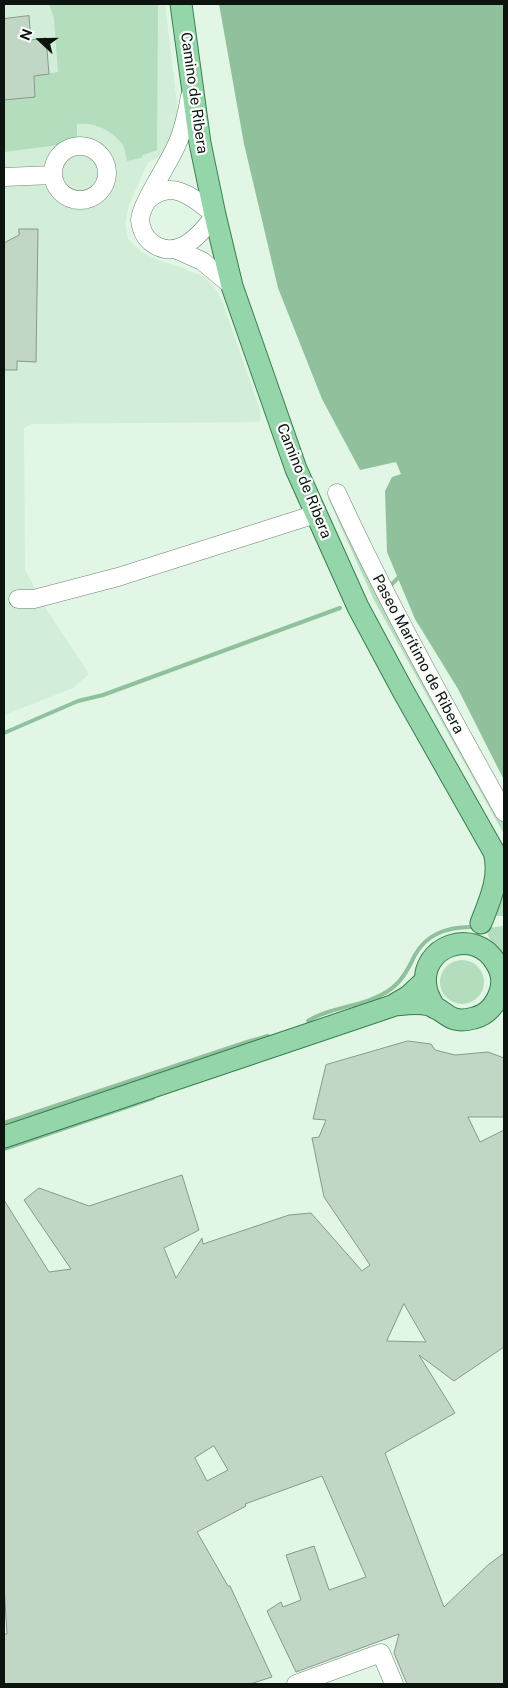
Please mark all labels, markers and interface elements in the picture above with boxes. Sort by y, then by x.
north arrow [15,15,65,65]
text: N [17,27,35,43]
street label: Camino de Ribera [177,31,211,155]
street label: Camino de Ribera [273,421,335,541]
street label: Paseo Marítimo de Ribera [368,571,468,737]

